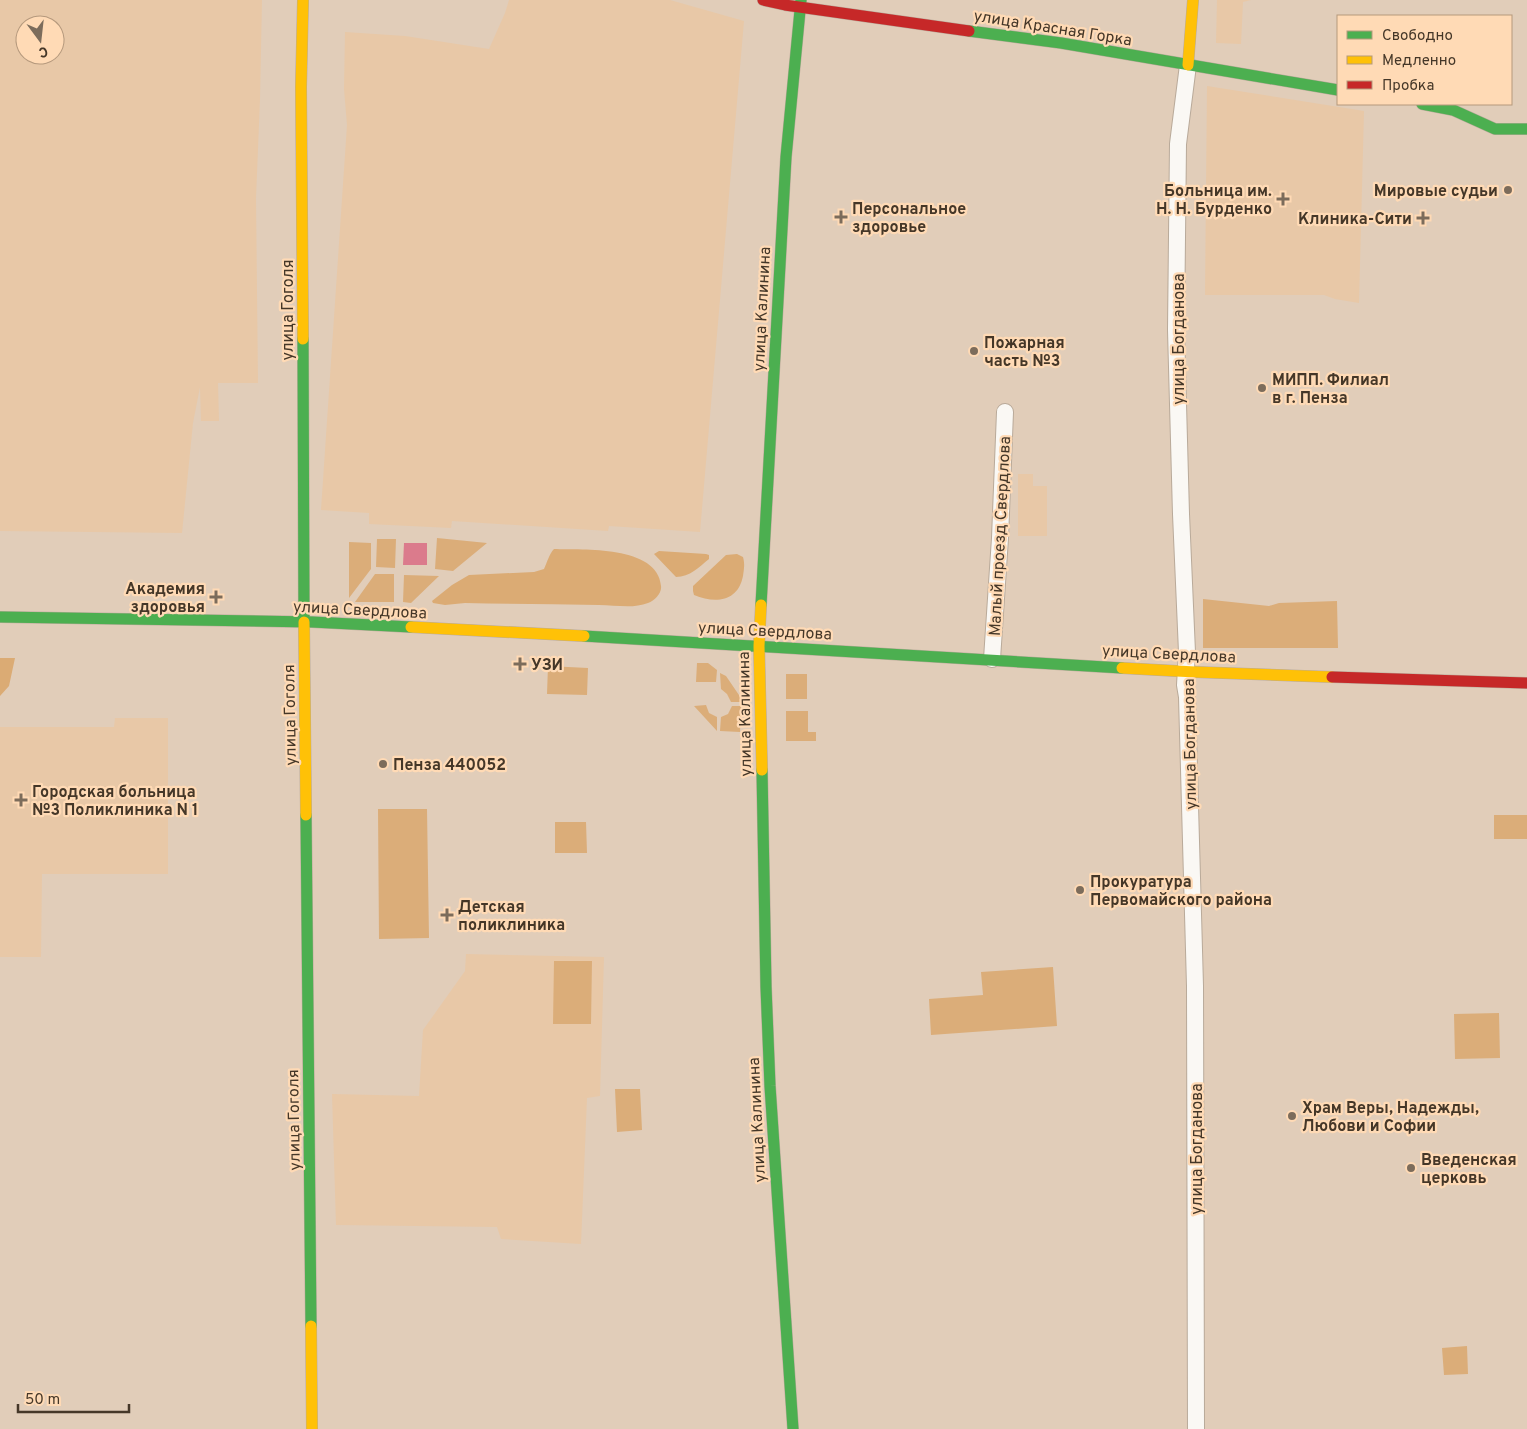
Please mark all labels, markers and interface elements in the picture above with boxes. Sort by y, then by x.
street label: улица Красная Горка [972,7,1133,51]
north arrow [15,15,65,65]
legend [1337,15,1512,105]
text: Свободно [1382,27,1453,46]
text: С [36,42,50,60]
text: Медленно [1382,52,1456,71]
text: Пробка [1382,77,1434,96]
place label: Больница им. Н. Н. Бурденко [1156,182,1272,220]
place label: Мировые судьи [1374,182,1498,202]
marker: Мировые судьи [1502,184,1514,196]
marker: Больница им. Н. Н. Бурденко [1276,192,1290,206]
place label: Персональное здоровье [852,200,966,238]
marker: Персональное здоровье [834,210,848,224]
place label: Клиника-Сити [1298,210,1412,230]
marker: Клиника-Сити [1416,211,1430,225]
street label: улица Калинина [750,246,776,372]
street label: улица Гоголя [279,259,299,361]
street label: улица Богданова [1170,273,1190,405]
place label: Пожарная часть №3 [984,334,1065,372]
marker: Пожарная часть №3 [968,345,980,357]
place label: МИПП. Филиал в г. Пенза [1272,371,1389,409]
marker: МИПП. Филиал в г. Пенза [1256,382,1268,394]
street label: Малый проезд Свердлова [986,436,1016,637]
place label: Академия здоровья [125,580,205,618]
marker: Академия здоровья [209,590,223,604]
street label: улица Свердлова [292,597,427,624]
street label: улица Свердлова [697,618,832,645]
street label: улица Свердлова [1101,641,1236,668]
street label: улица Калинина [735,651,757,777]
place label: УЗИ [531,656,563,676]
marker: УЗИ [513,657,527,671]
street label: улица Гоголя [280,664,302,766]
street label: улица Богданова [1180,678,1202,810]
place label: Пенза 440052 [393,756,506,776]
marker: Пенза 440052 [377,758,389,770]
place label: Городская больница №3 Поликлиника N 1 [32,783,198,821]
marker: Городская больница №3 Поликлиника N 1 [14,793,28,807]
place label: Прокуратура Первомайского района [1090,873,1272,911]
marker: Прокуратура Первомайского района [1074,884,1086,896]
place label: Детская поликлиника [458,898,565,936]
marker: Детская поликлиника [440,908,454,922]
street label: улица Калинина [745,1057,771,1183]
street label: улица Гоголя [284,1069,306,1171]
street label: улица Богданова [1188,1083,1208,1215]
place label: Храм Веры, Надежды, Любови и Софии [1302,1099,1479,1137]
marker: Храм Веры, Надежды, Любови и Софии [1286,1110,1298,1122]
place label: Введенская церковь [1421,1151,1517,1189]
marker: Введенская церковь [1405,1162,1417,1174]
scale bar [18,1382,129,1414]
text: 50 m [25,1391,60,1410]

